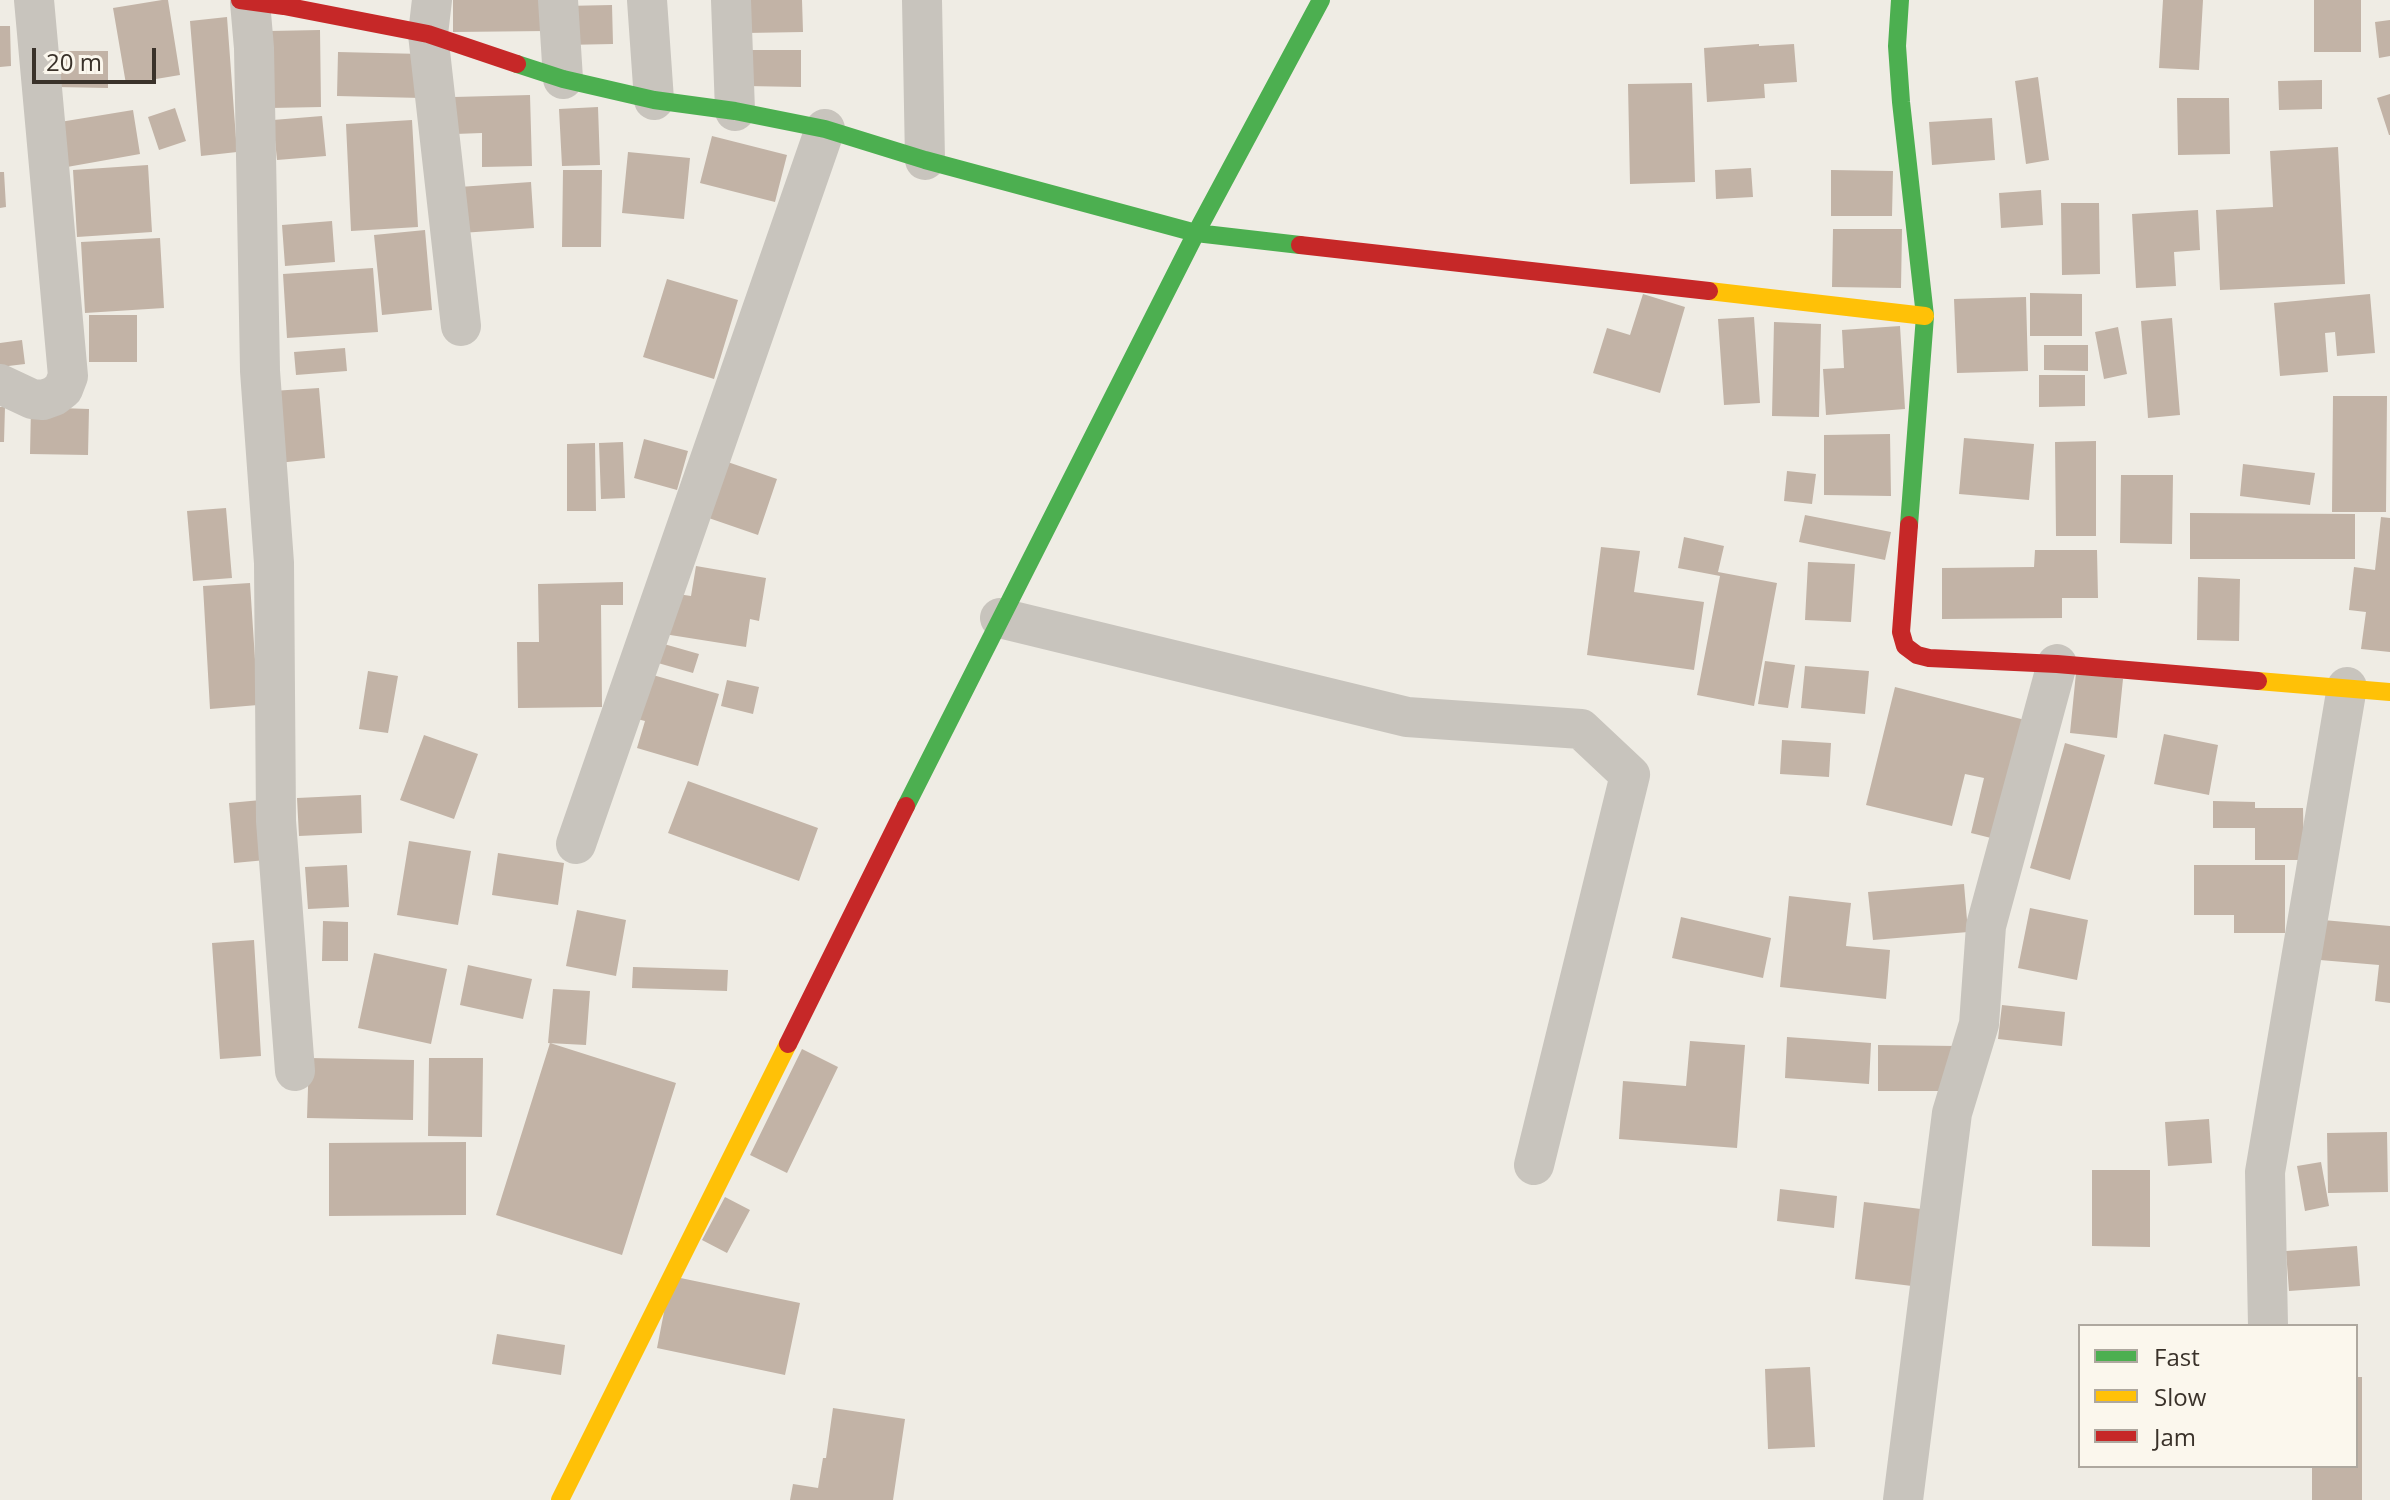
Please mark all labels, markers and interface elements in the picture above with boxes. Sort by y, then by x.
scale bar [36,32,160,82]
text: 20 m [46,45,102,78]
legend [2078,1324,2358,1468]
text: Fast [2154,1340,2200,1373]
text: Slow [2154,1380,2206,1413]
text: Jam [2154,1420,2196,1453]

